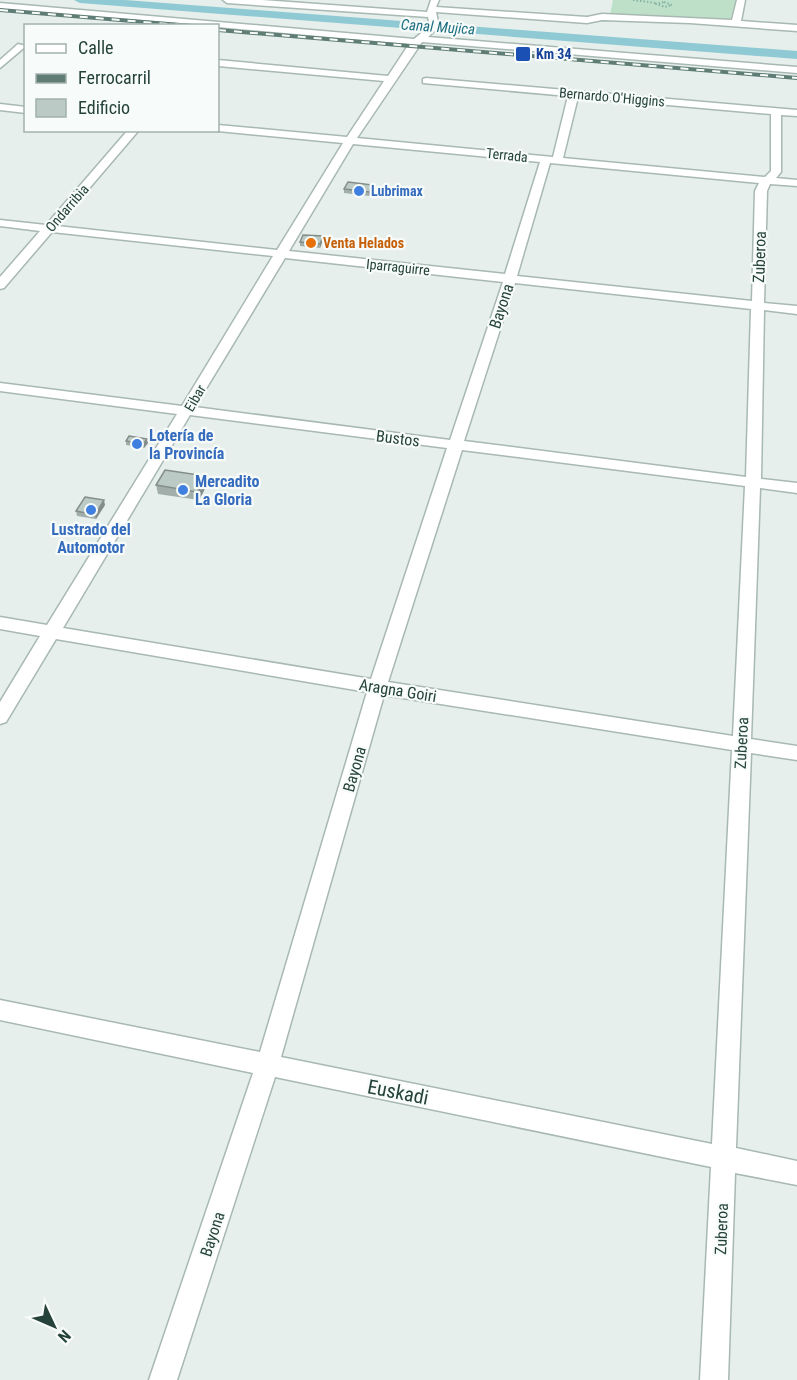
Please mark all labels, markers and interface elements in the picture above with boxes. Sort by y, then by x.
water label: Canal Mujica [400,15,476,39]
legend [24,24,219,132]
text: Calle [78,37,114,58]
marker: Km 34 [514,45,532,63]
place label: Km 34 [536,46,572,62]
text: Ferrocarril [78,67,151,88]
street label: Bernardo O'Higgins [558,84,666,110]
text: Edificio [78,97,130,118]
street label: Terrada [485,145,529,165]
street label: Ondarribia [42,181,92,235]
place label: Lubrimax [371,183,424,199]
marker: Lubrimax [352,184,366,198]
street label: Zuberoa [749,231,770,283]
place label: Venta Helados [323,235,404,251]
marker: Venta Helados [304,236,318,250]
street label: Iparraguirre [365,256,431,278]
street label: Bayona [485,281,518,331]
street label: Eibar [181,382,209,414]
place label: Lotería de la Provincía [149,426,225,463]
street label: Bustos [375,426,421,451]
marker: Lotería de la Provincía [130,437,144,451]
place label: Mercadito La Gloria [195,472,259,509]
marker: Mercadito La Gloria [176,483,190,497]
marker: Lustrado del Automotor [84,503,98,517]
place label: Lustrado del Automotor [51,520,131,557]
street label: Aragna Goiri [358,675,438,706]
street label: Zuberoa [731,717,752,769]
street label: Bayona [339,744,370,794]
street label: Euskadi [365,1074,431,1110]
street label: Zuberoa [711,1203,732,1255]
street label: Bayona [196,1209,229,1259]
north arrow [24,1296,84,1356]
text: N [54,1326,75,1346]

